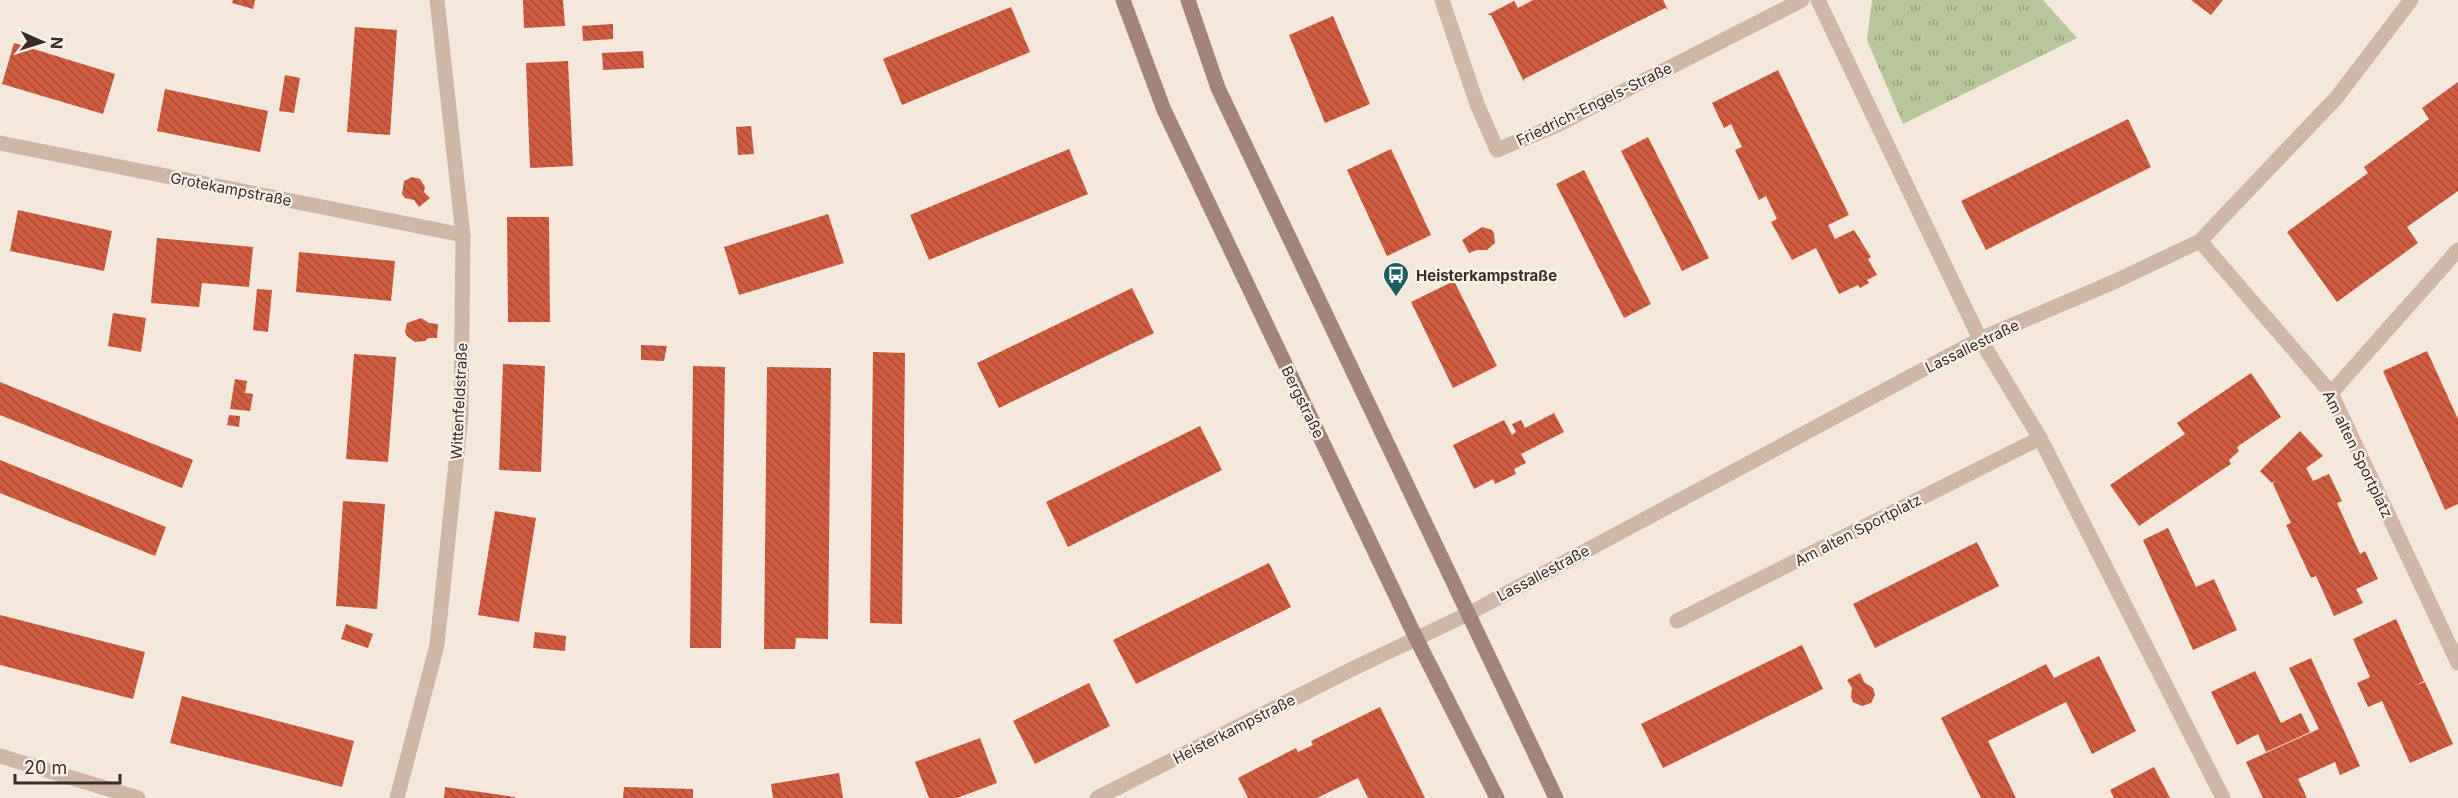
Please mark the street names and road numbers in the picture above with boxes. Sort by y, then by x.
street label: Friedrich-Engels-Straße [1513,58,1675,150]
street label: Grotekampstraße [169,168,293,210]
street label: Lassallestraße [1922,315,2022,377]
street label: Wittenfeldstraße [446,342,472,460]
street label: Bergstraße [1277,363,1329,441]
street label: Am alten Sportplatz [2319,387,2397,521]
street label: Am alten Sportplatz [1791,490,1925,570]
street label: Lassallestraße [1493,541,1593,605]
street label: Heisterkampstraße [1170,690,1298,768]

